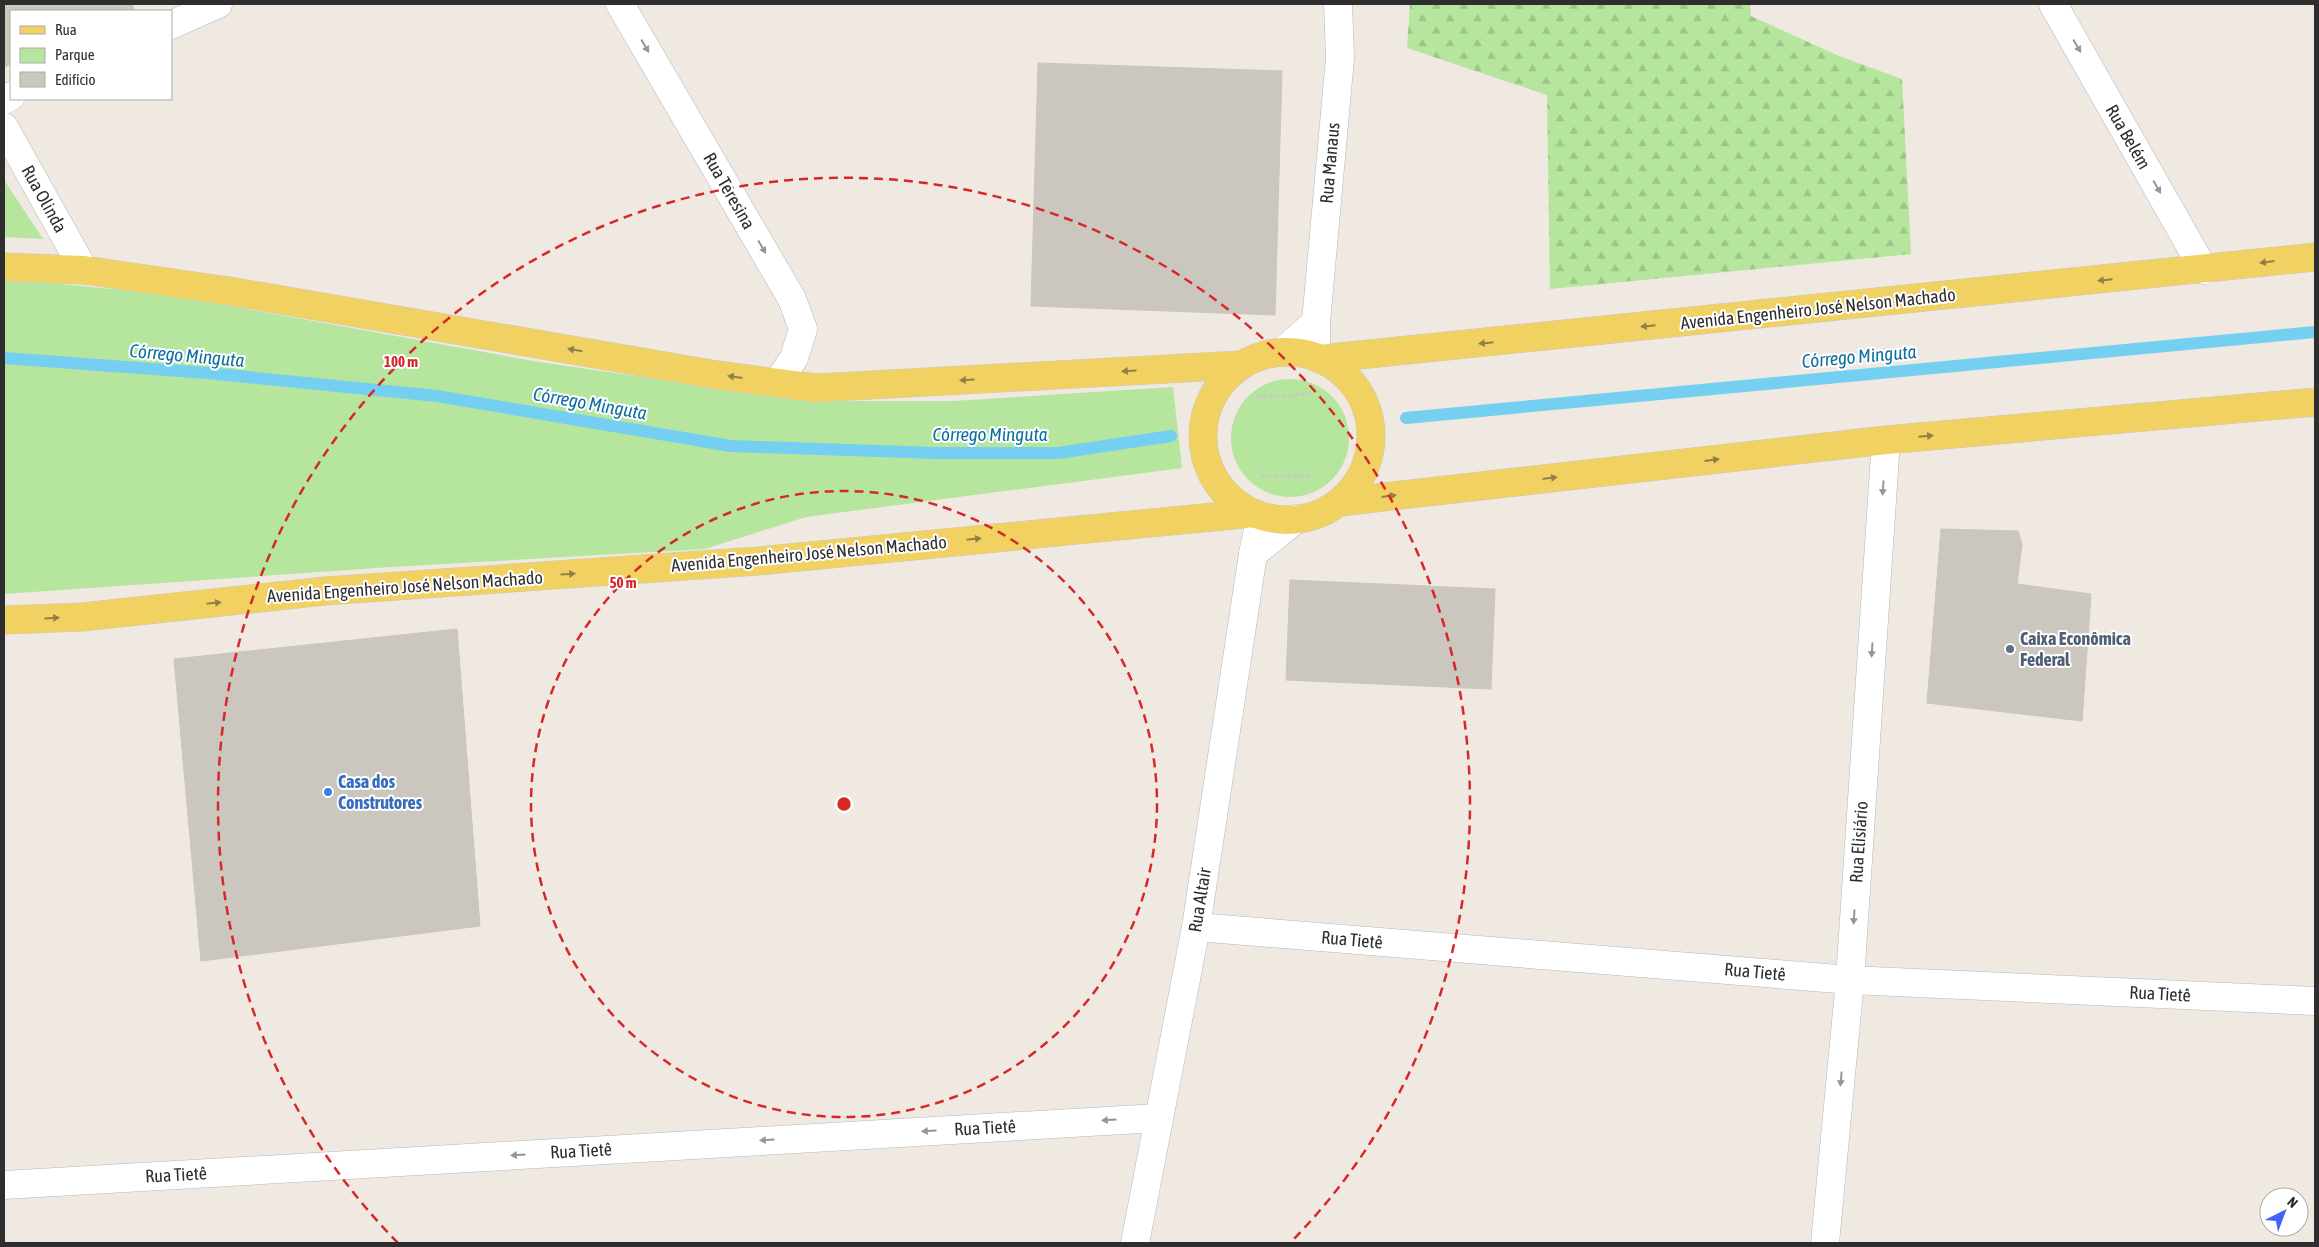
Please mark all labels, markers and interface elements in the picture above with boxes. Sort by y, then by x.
legend [10,10,172,100]
text: Rua [55,21,77,38]
one-way arrow [640,39,649,52]
one-way arrow [2073,39,2081,54]
text: Parque [55,46,95,63]
text: Edifício [55,71,96,88]
street label: Rua Belém [2102,101,2155,173]
street label: Rua Manaus [1316,122,1343,204]
street label: Rua Teresina [699,149,760,233]
street label: Rua Olinda [17,161,71,236]
one-way arrow [2153,181,2162,194]
one-way arrow [757,240,766,253]
one-way arrow [2258,258,2274,266]
one-way arrow [2097,276,2113,284]
street label: Avenida Engenheiro José Nelson Machado [1679,284,1956,333]
one-way arrow [1639,322,1655,330]
water label: Córrego Minguta [129,339,245,371]
one-way arrow [1478,339,1494,347]
water label: Córrego Minguta [1801,340,1917,372]
one-way arrow [567,346,583,354]
text: 100 m [384,353,418,370]
one-way arrow [1121,368,1137,376]
one-way arrow [727,373,743,381]
one-way arrow [959,376,975,384]
water label: Córrego Minguta [531,382,649,424]
water label: Córrego Minguta [932,423,1048,445]
one-way arrow [1918,432,1934,440]
one-way arrow [1704,456,1720,464]
one-way arrow [1543,474,1559,482]
one-way arrow [1879,480,1887,496]
one-way arrow [1381,492,1397,500]
street label: Avenida Engenheiro José Nelson Machado [670,531,948,576]
one-way arrow [966,535,982,543]
street label: Avenida Engenheiro José Nelson Machado [266,566,544,607]
one-way arrow [560,570,576,578]
text: 50 m [610,574,637,591]
one-way arrow [206,599,222,607]
one-way arrow [45,614,61,622]
place label: Caixa Econômica Federal [2020,628,2131,670]
one-way arrow [1868,643,1876,659]
marker: Caixa Econômica Federal [2004,643,2016,655]
place label: Casa dos Construtores [338,771,423,813]
marker: Casa dos Construtores [322,786,334,798]
centre of rings [835,795,853,813]
street label: Rua Elisiário [1845,800,1872,884]
street label: Rua Altair [1184,865,1215,934]
one-way arrow [1850,909,1858,925]
street label: Rua Tietê [1320,926,1384,953]
street label: Rua Tietê [1723,958,1787,985]
street label: Rua Tietê [2129,981,2191,1006]
one-way arrow [1836,1071,1844,1087]
street label: Rua Tietê [954,1115,1016,1140]
one-way arrow [1101,1117,1117,1125]
one-way arrow [921,1127,937,1135]
one-way arrow [759,1137,775,1145]
street label: Rua Tietê [550,1138,612,1163]
one-way arrow [509,1151,525,1159]
street label: Rua Tietê [145,1162,207,1187]
north arrow [2259,1187,2309,1237]
text: N [2284,1194,2301,1211]

